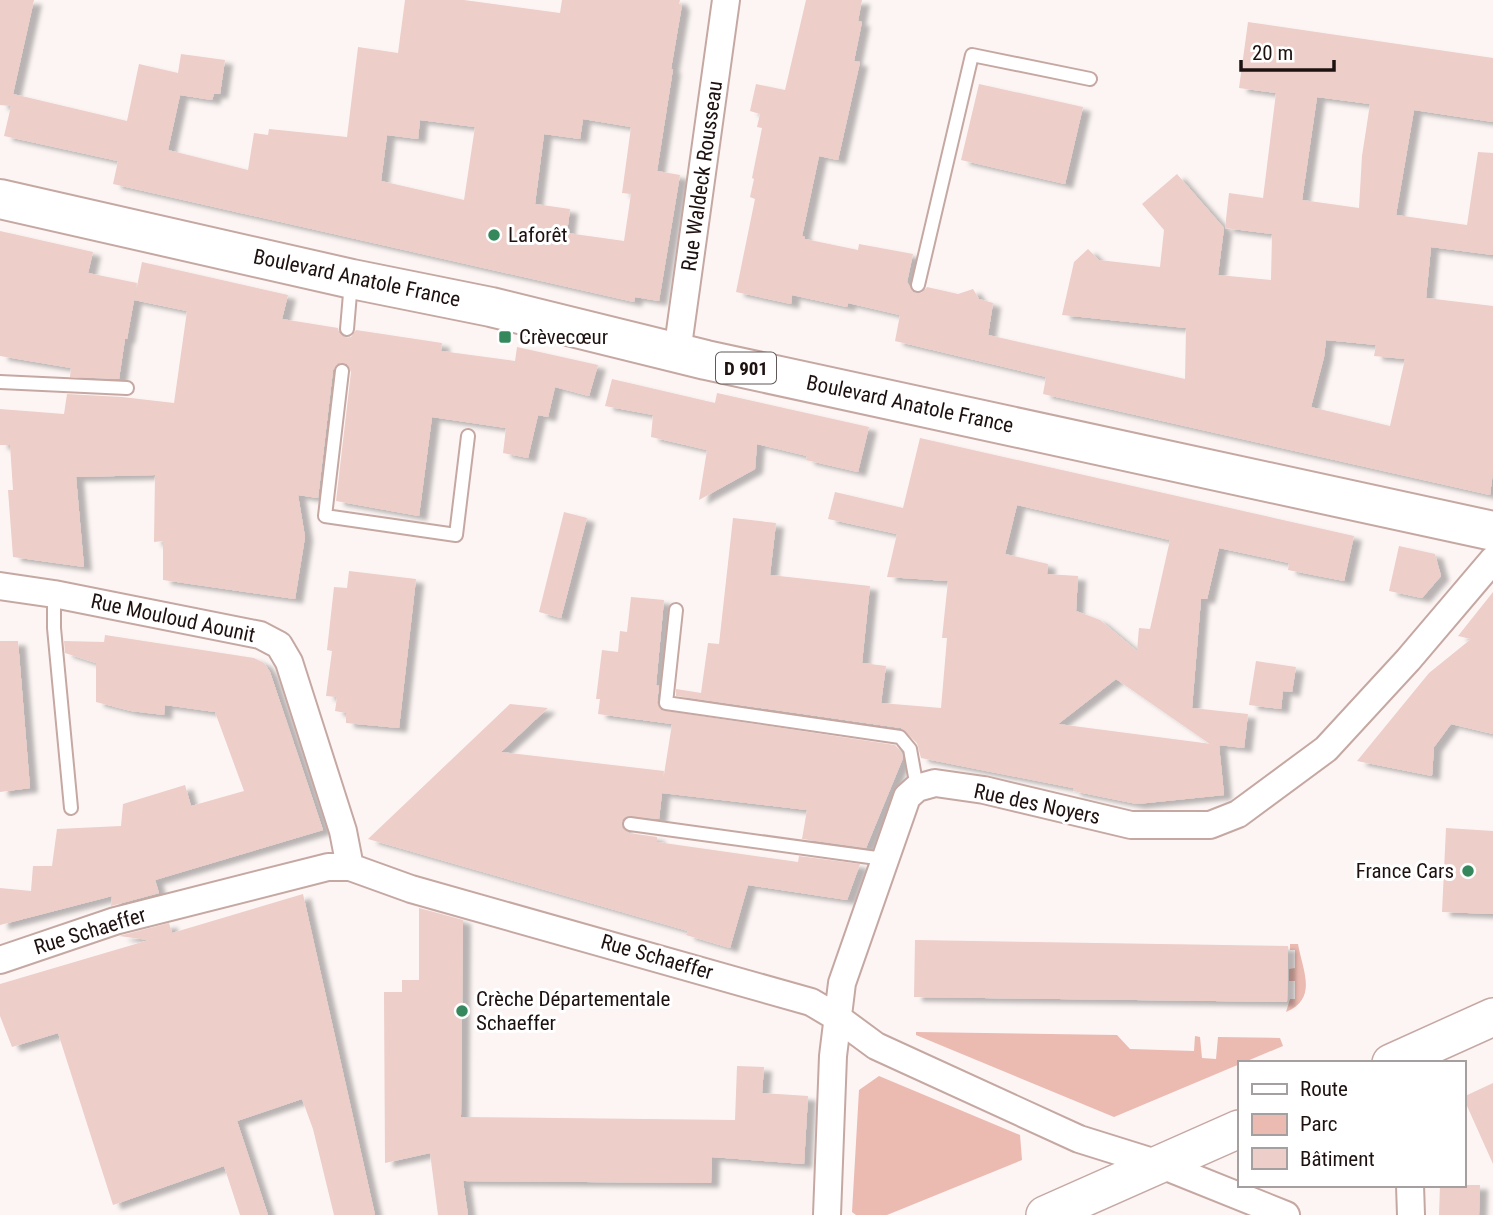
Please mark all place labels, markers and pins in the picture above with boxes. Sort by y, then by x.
place label: Laforêt [508,223,568,247]
marker: Laforêt [486,227,502,243]
place label: Crèvecœur [519,325,608,349]
marker: Crèvecœur [497,329,513,345]
place label: France Cars [1356,859,1454,883]
marker: France Cars [1460,863,1476,879]
place label: Crèche Départementale Schaeffer [476,987,671,1035]
marker: Crèche Départementale Schaeffer [454,1003,470,1019]

